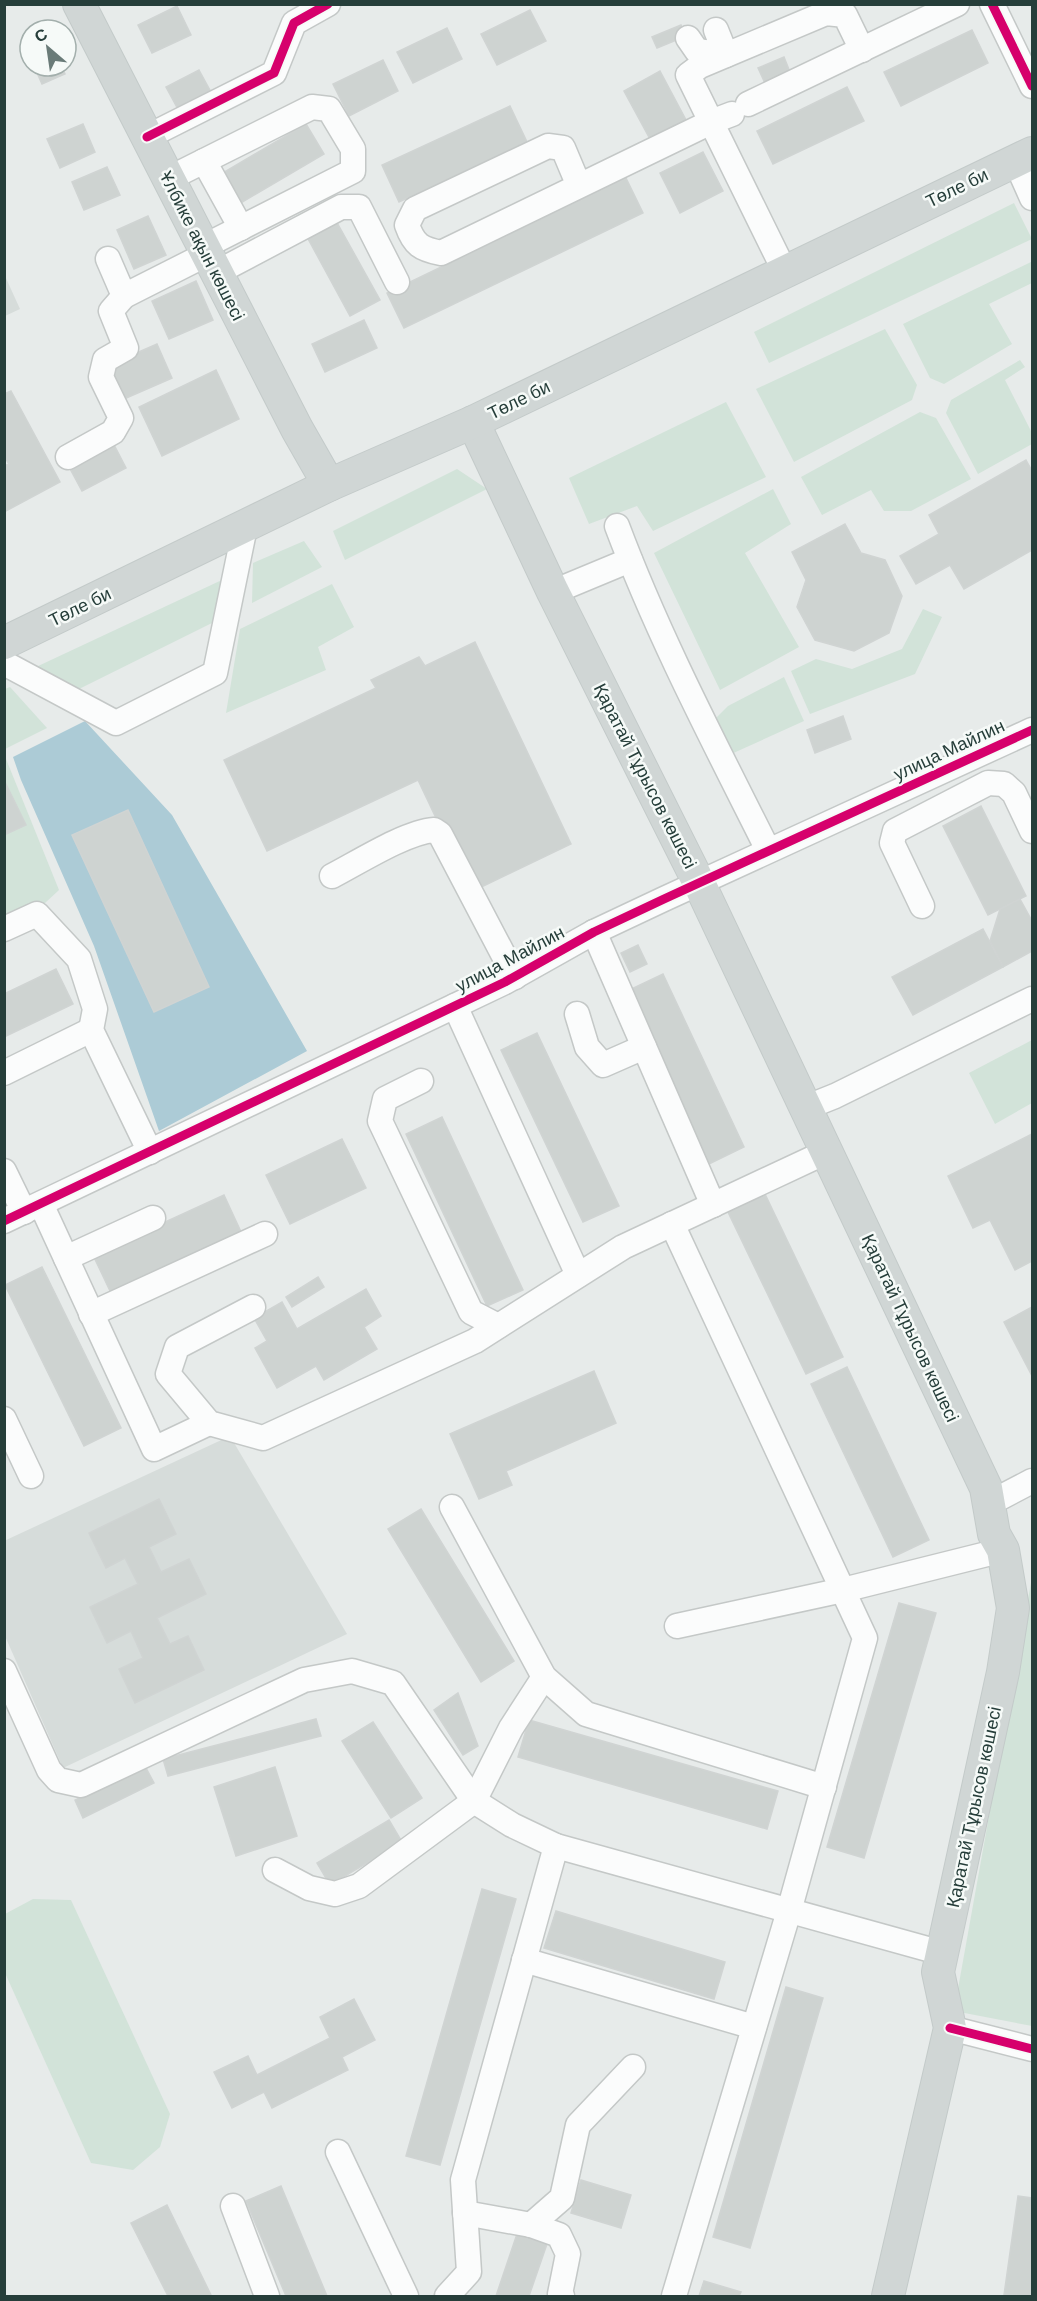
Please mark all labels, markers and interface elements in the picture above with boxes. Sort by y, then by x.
north arrow [18,18,78,78]
text: С [31,23,51,47]
street label: Төле би [922,163,992,213]
street label: Ұлбике ақын көшесі [154,167,250,325]
street label: Төле би [484,375,554,425]
street label: Төле би [45,582,115,632]
street label: Қаратай Тұрысов көшесі [588,679,702,873]
street label: улица Майлин [890,714,1008,786]
street label: улица Майлин [451,920,569,998]
street label: Қаратай Тұрысов көшесі [856,1230,964,1426]
street label: Қаратай Тұрысов көшесі [941,1704,1007,1910]

